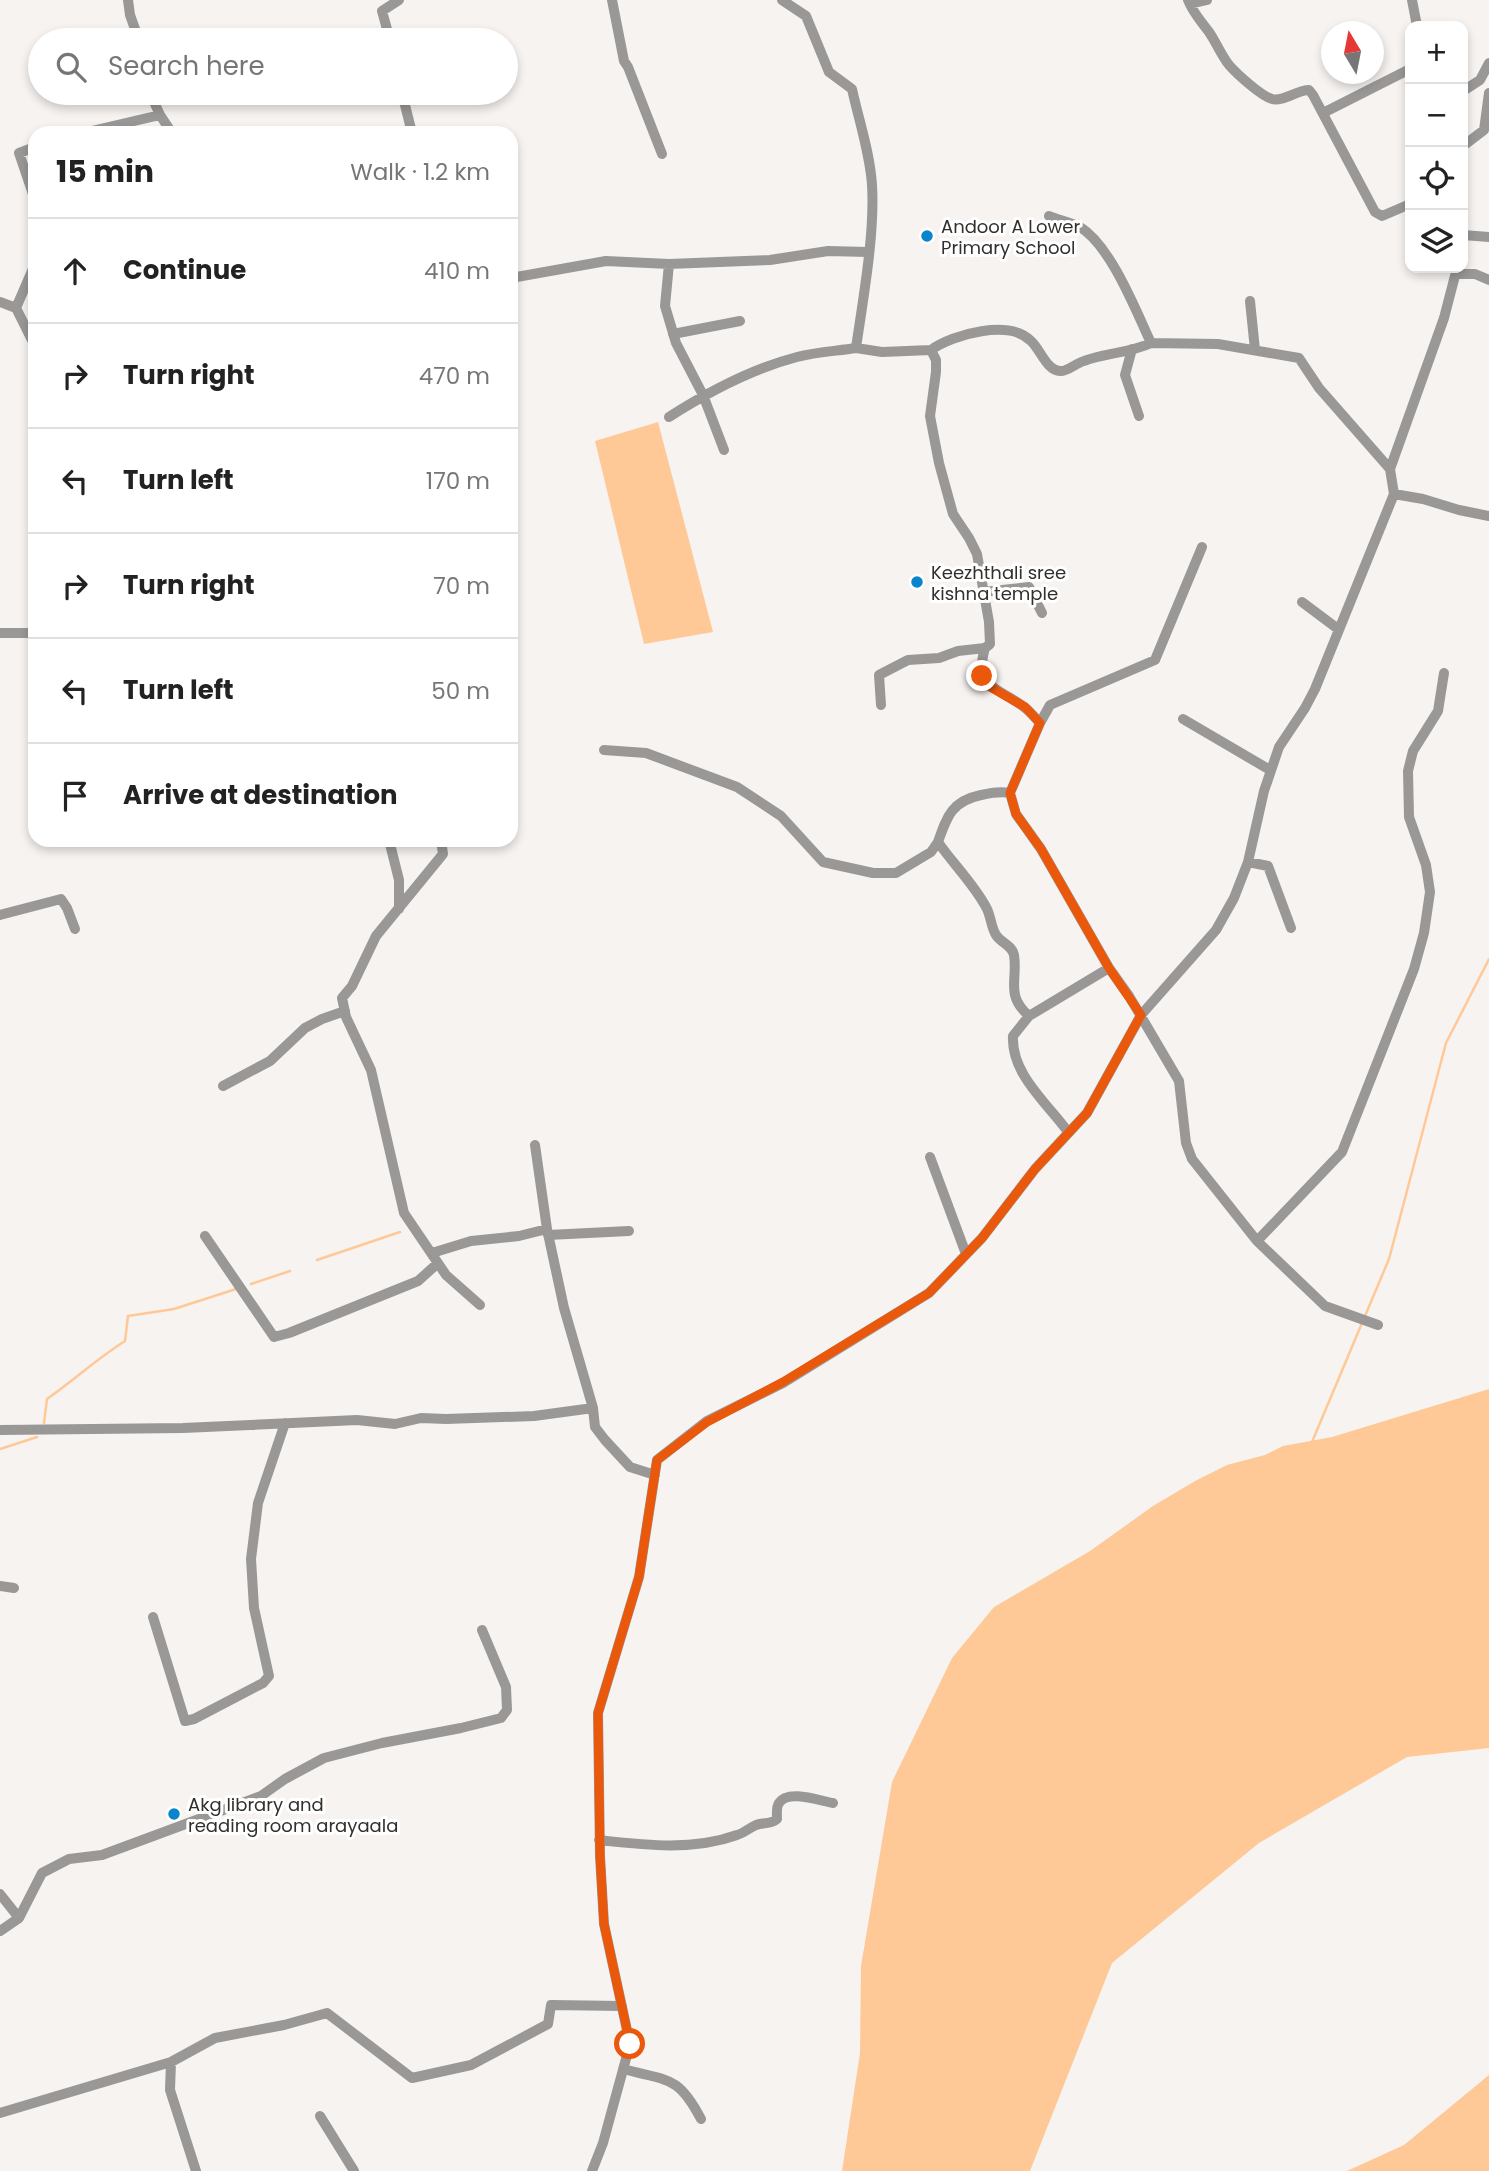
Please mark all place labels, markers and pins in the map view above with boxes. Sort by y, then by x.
place label: Andoor A Lower Primary School [941,214,1081,260]
marker: Andoor A Lower Primary School [919,228,935,244]
place label: Keezhthali sree kishna temple [931,560,1066,606]
marker: Keezhthali sree kishna temple [909,574,925,590]
place label: Akg library and reading room arayaala [188,1792,398,1838]
marker: Akg library and reading room arayaala [166,1806,182,1822]

